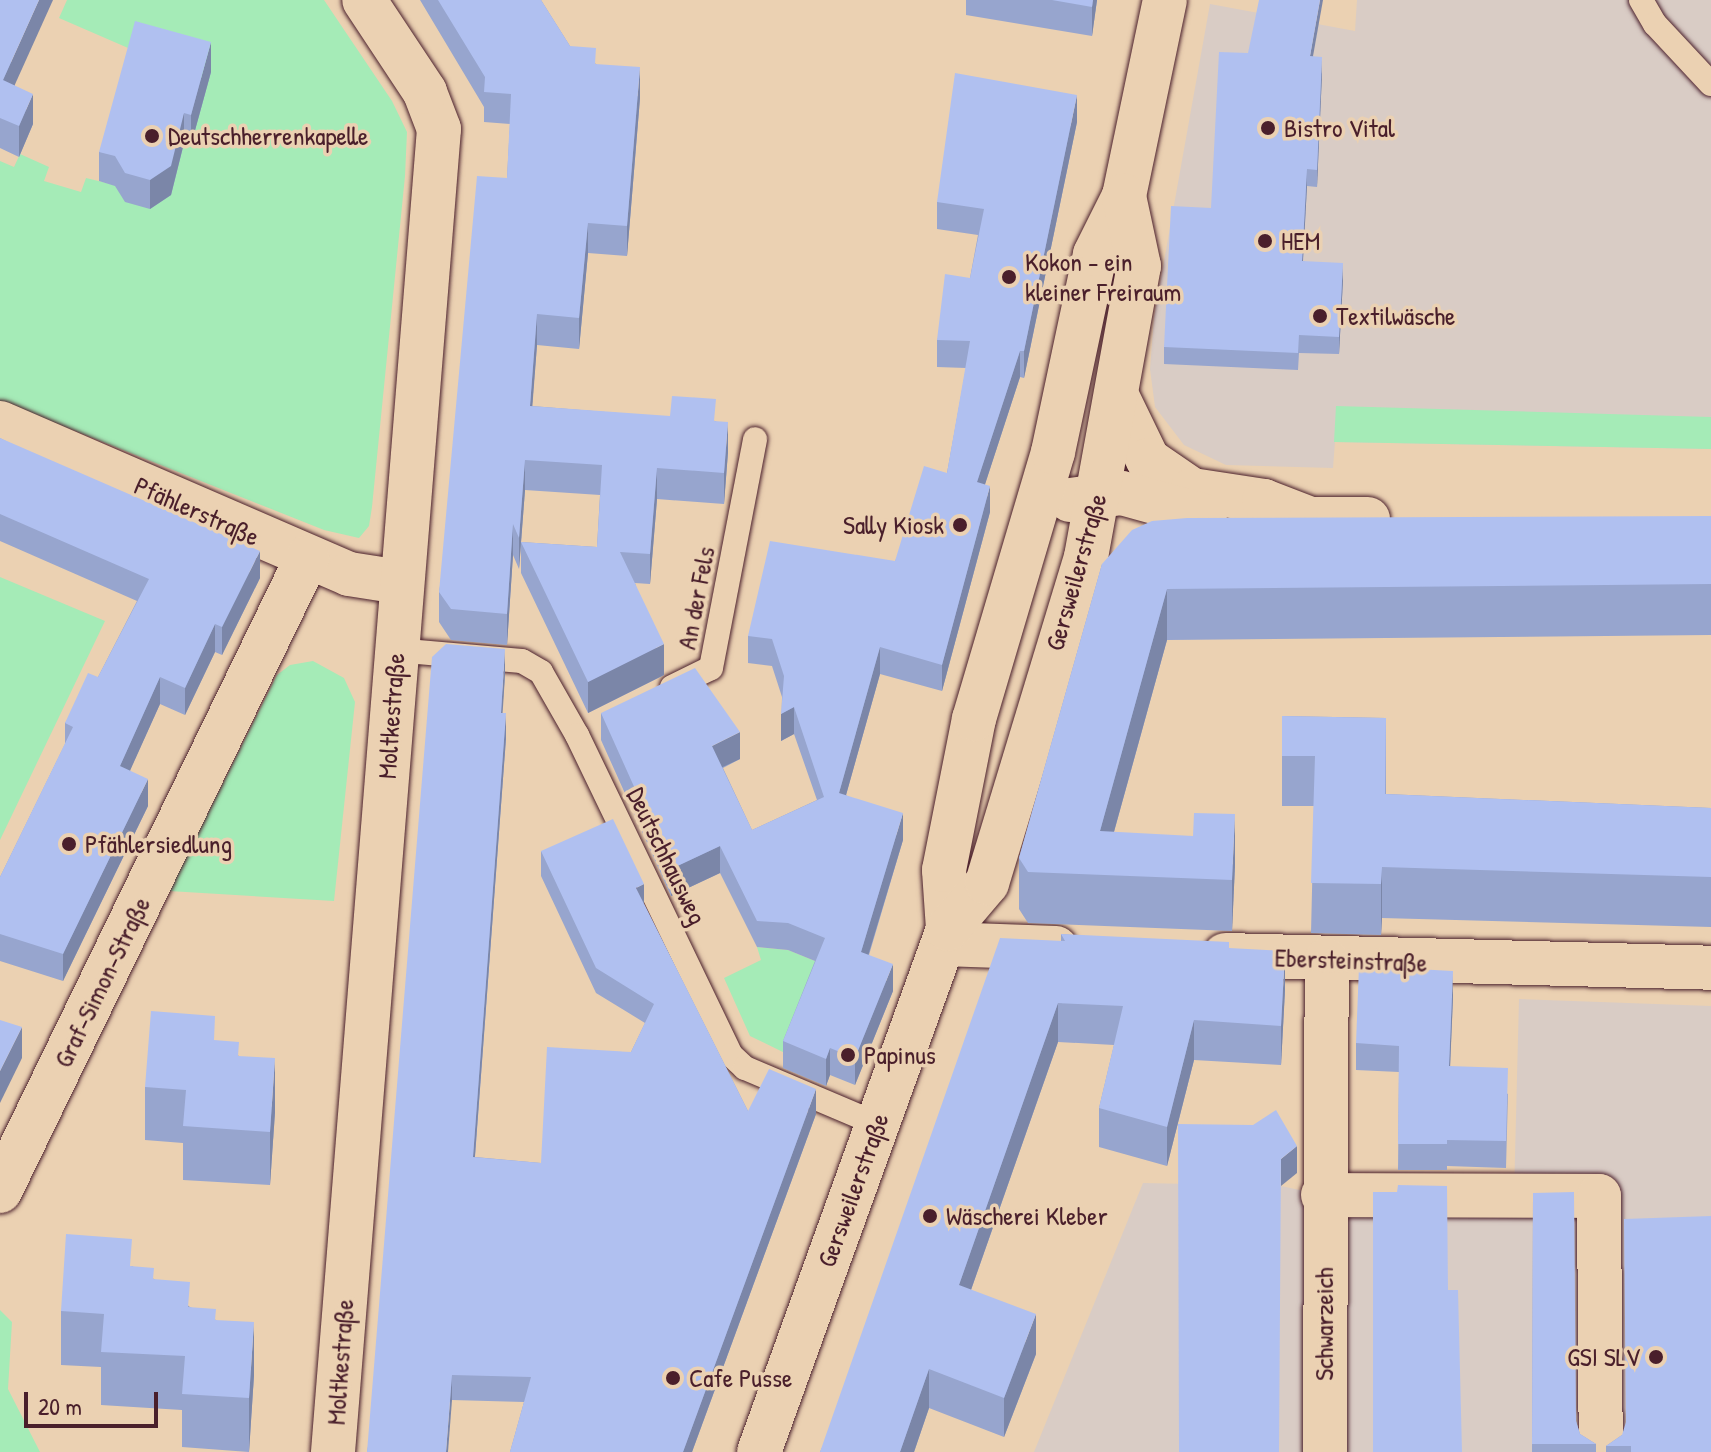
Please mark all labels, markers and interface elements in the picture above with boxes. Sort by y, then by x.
place label: Bistro Vital [1284,112,1395,144]
marker: Bistro Vital [1259,119,1277,137]
place label: Deutschherrenkapelle [168,120,368,152]
marker: Deutschherrenkapelle [143,127,161,145]
place label: HEM [1281,225,1320,257]
marker: HEM [1256,232,1274,250]
place label: Kokon - ein kleiner Freiraum [1025,246,1181,308]
marker: Kokon - ein kleiner Freiraum [1000,268,1018,286]
place label: Textilwäsche [1336,300,1455,332]
marker: Textilwäsche [1311,307,1329,325]
street label: Pfählerstraße [130,470,264,552]
street label: Gersweilerstraße [1039,490,1113,654]
place label: Sally Kiosk [843,509,944,541]
marker: Sally Kiosk [951,516,969,534]
street label: An der Fels [671,544,721,652]
street label: Moltkestraße [371,652,411,780]
street label: Deutschhausweg [620,782,714,930]
place label: Pfählersiedlung [85,828,232,860]
marker: Pfählersiedlung [60,835,78,853]
street label: Graf-Simon-Straße [47,892,157,1072]
street label: Ebersteinstraße [1274,942,1428,978]
place label: Papinus [864,1039,936,1071]
marker: Papinus [839,1046,857,1064]
street label: Gersweilerstraße [811,1109,895,1271]
place label: Wäscherei Kleber [946,1200,1108,1232]
marker: Wäscherei Kleber [921,1207,939,1225]
street label: Schwarzeich [1308,1267,1340,1381]
street label: Moltkestraße [320,1298,360,1426]
place label: GSI SLV [1567,1341,1640,1373]
marker: GSI SLV [1647,1348,1665,1366]
place label: Cafe Pusse [689,1362,792,1394]
marker: Cafe Pusse [664,1369,682,1387]
scale bar [28,1376,162,1426]
text: 20 m [38,1390,82,1422]

